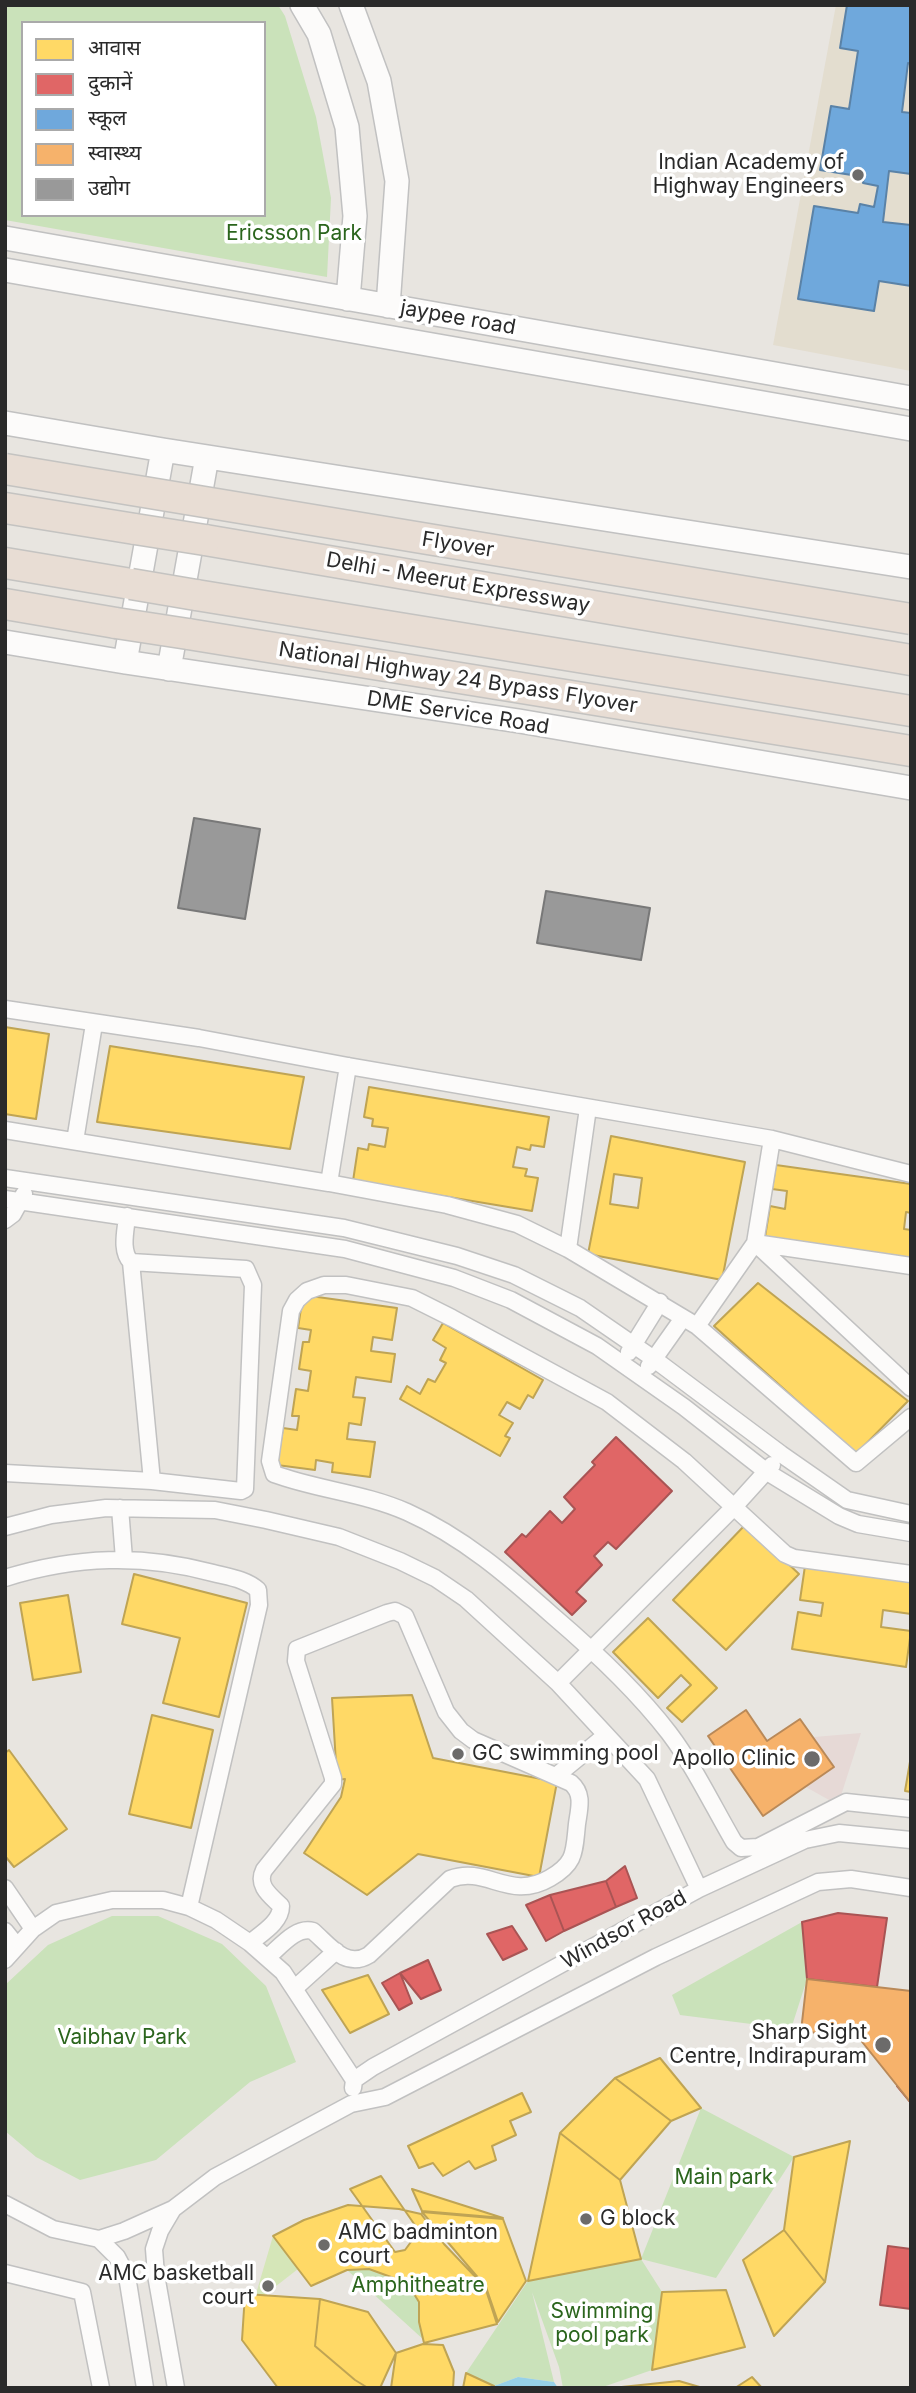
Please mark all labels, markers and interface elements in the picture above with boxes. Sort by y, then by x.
legend [21,21,266,217]
text: आवास [88,35,141,60]
text: दुकानें [88,70,132,95]
text: स्कूल [88,105,127,130]
text: स्वास्थ्य [88,140,141,165]
place label: Indian Academy of Highway Engineers [653,150,844,200]
marker: Indian Academy of Highway Engineers [850,167,866,183]
text: उद्योग [88,175,130,200]
park label: Ericsson Park [226,221,362,247]
street label: jaypee road [398,295,518,341]
street label: Flyover [420,527,496,563]
street label: Delhi - Meerut Expressway [324,547,592,619]
street label: National Highway 24 Bypass Flyover [277,637,639,719]
street label: DME Service Road [365,686,551,740]
place label: GC swimming pool [472,1741,658,1767]
marker: GC swimming pool [450,1746,466,1762]
place label: Apollo Clinic [672,1746,796,1772]
marker: Apollo Clinic [802,1749,822,1769]
street label: Windsor Road [557,1885,691,1975]
place label: Sharp Sight Centre, Indirapuram [669,2020,867,2070]
park label: Vaibhav Park [57,2025,187,2051]
marker: Sharp Sight Centre, Indirapuram [873,2035,893,2055]
park label: Main park [675,2165,773,2191]
place label: G block [600,2206,676,2232]
marker: G block [578,2211,594,2227]
place label: AMC badminton court [338,2220,498,2270]
marker: AMC badminton court [316,2237,332,2253]
place label: AMC basketball court [98,2261,254,2311]
park label: Amphitheatre [351,2273,485,2299]
marker: AMC basketball court [260,2278,276,2294]
park label: Swimming pool park [551,2299,653,2349]

